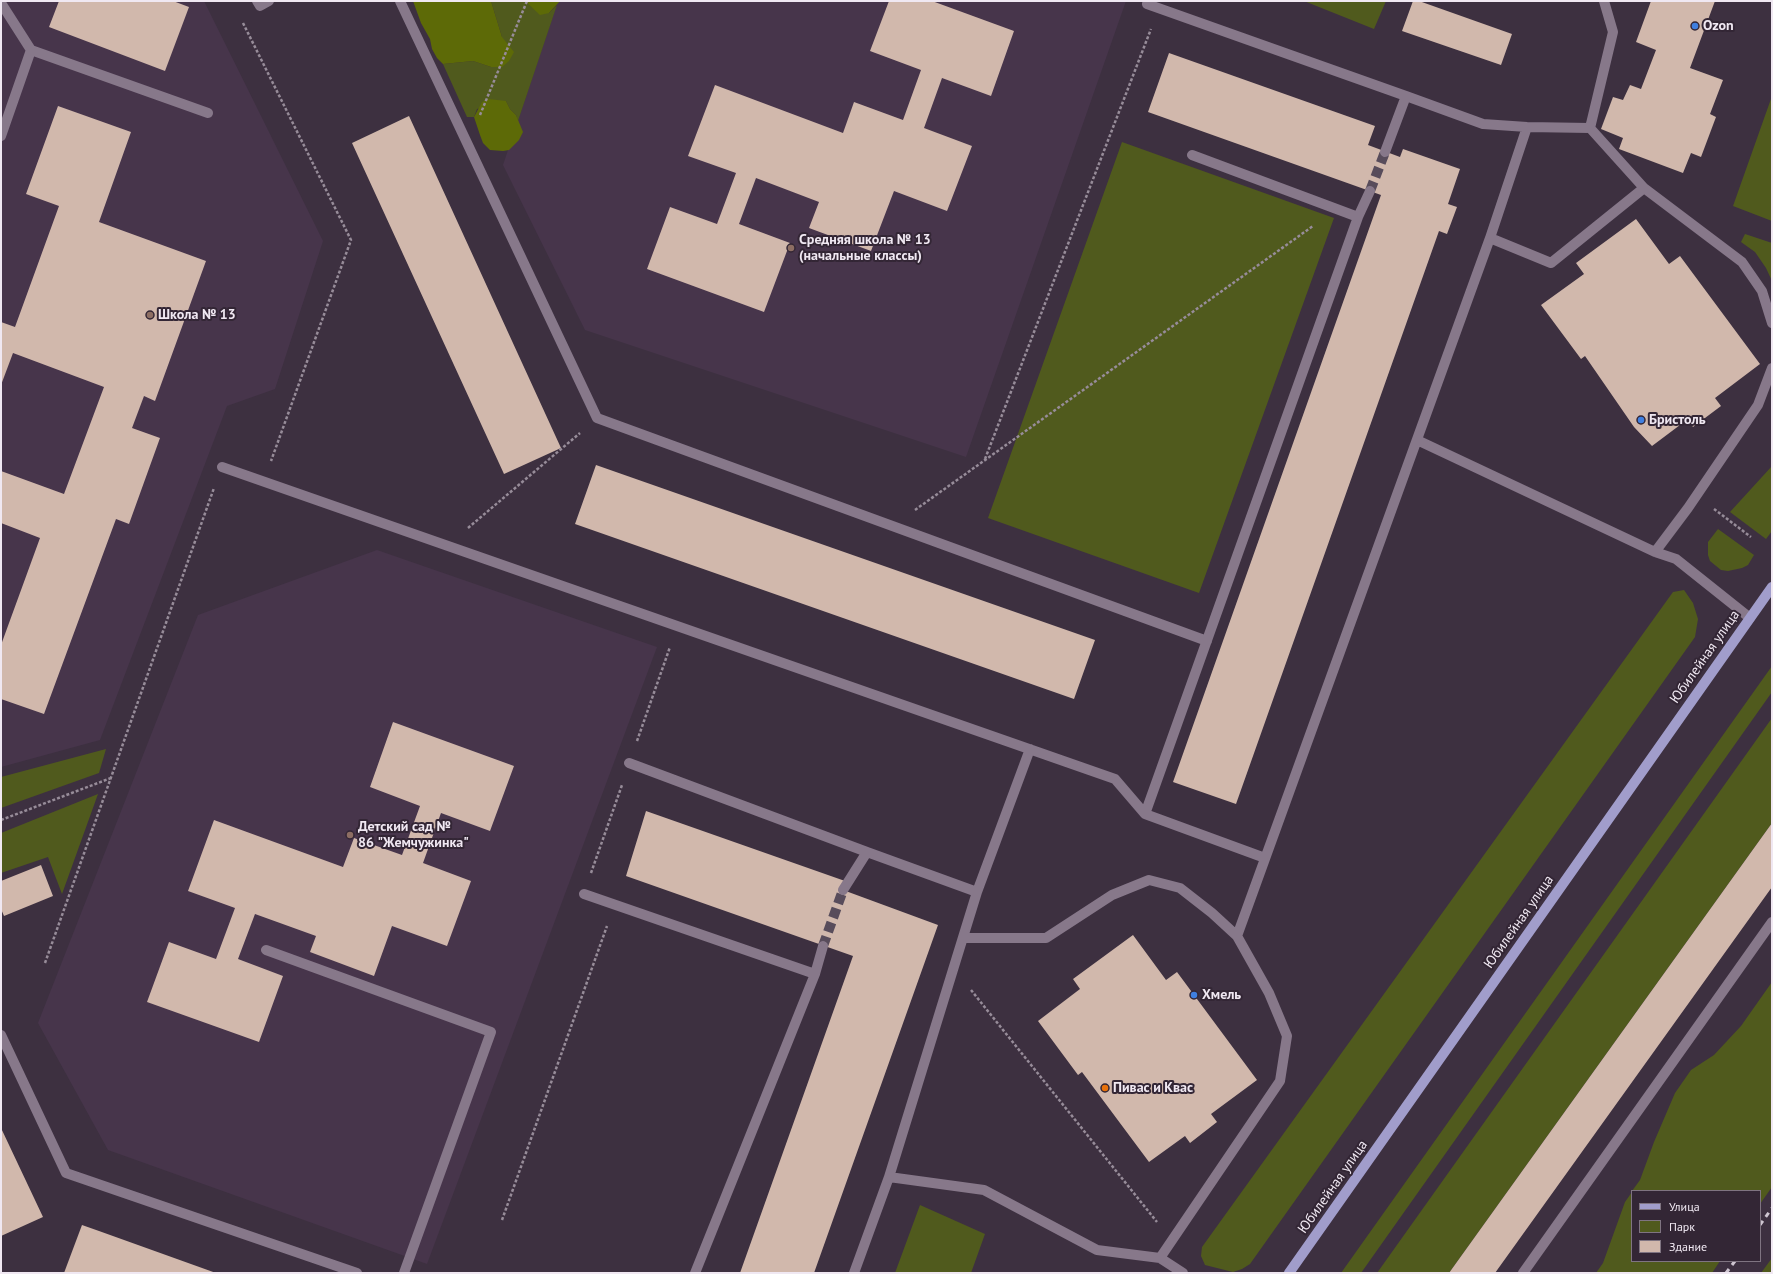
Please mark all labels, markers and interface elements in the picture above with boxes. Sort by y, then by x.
place label: Ozon [1703,18,1734,34]
marker: Ozon [1690,21,1700,31]
place label: Средняя школа № 13 (начальные классы) [799,232,931,264]
marker: Средняя школа № 13 (начальные классы) [786,243,796,253]
place label: Школа № 13 [158,307,236,323]
marker: Школа № 13 [145,310,155,320]
place label: Бристоль [1649,412,1705,428]
marker: Бристоль [1636,415,1646,425]
street label: Юбилейная улица [1667,607,1743,707]
place label: Детский сад № 86 "Жемчужинка" [358,819,469,852]
marker: Детский сад № 86 "Жемчужинка" [345,830,355,840]
street label: Юбилейная улица [1481,872,1557,972]
place label: Хмель [1202,987,1241,1003]
marker: Хмель [1189,990,1199,1000]
place label: Пивас и Квас [1113,1080,1193,1096]
marker: Пивас и Квас [1100,1083,1110,1093]
street label: Юбилейная улица [1295,1137,1371,1237]
legend [1631,1190,1761,1262]
text: Улица [1669,1199,1700,1214]
text: Парк [1669,1219,1695,1234]
text: Здание [1669,1239,1707,1254]

